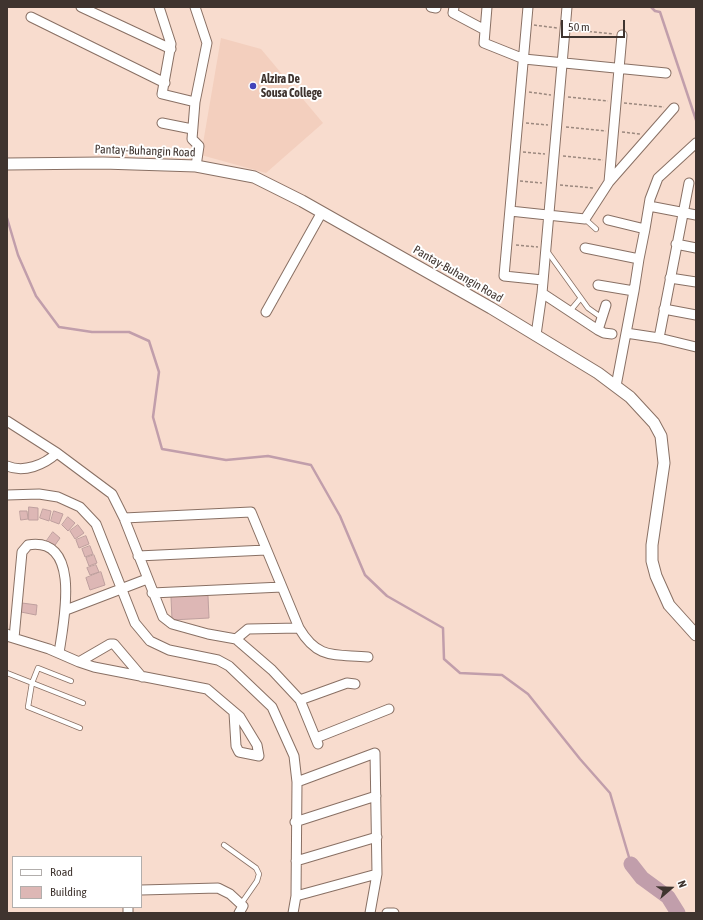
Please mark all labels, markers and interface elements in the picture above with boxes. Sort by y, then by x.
scale bar [563,12,627,38]
text: 50 m [568,20,590,34]
place label: Alzira De Sousa College [261,72,322,100]
marker: Alzira De Sousa College [248,81,258,91]
street label: Pantay-Buhangin Road [94,142,196,160]
street label: Pantay-Buhangin Road [411,243,505,305]
legend [12,856,142,908]
text: Road [50,865,73,879]
north arrow [651,868,691,908]
text: N [676,879,689,889]
text: Building [50,885,87,899]

